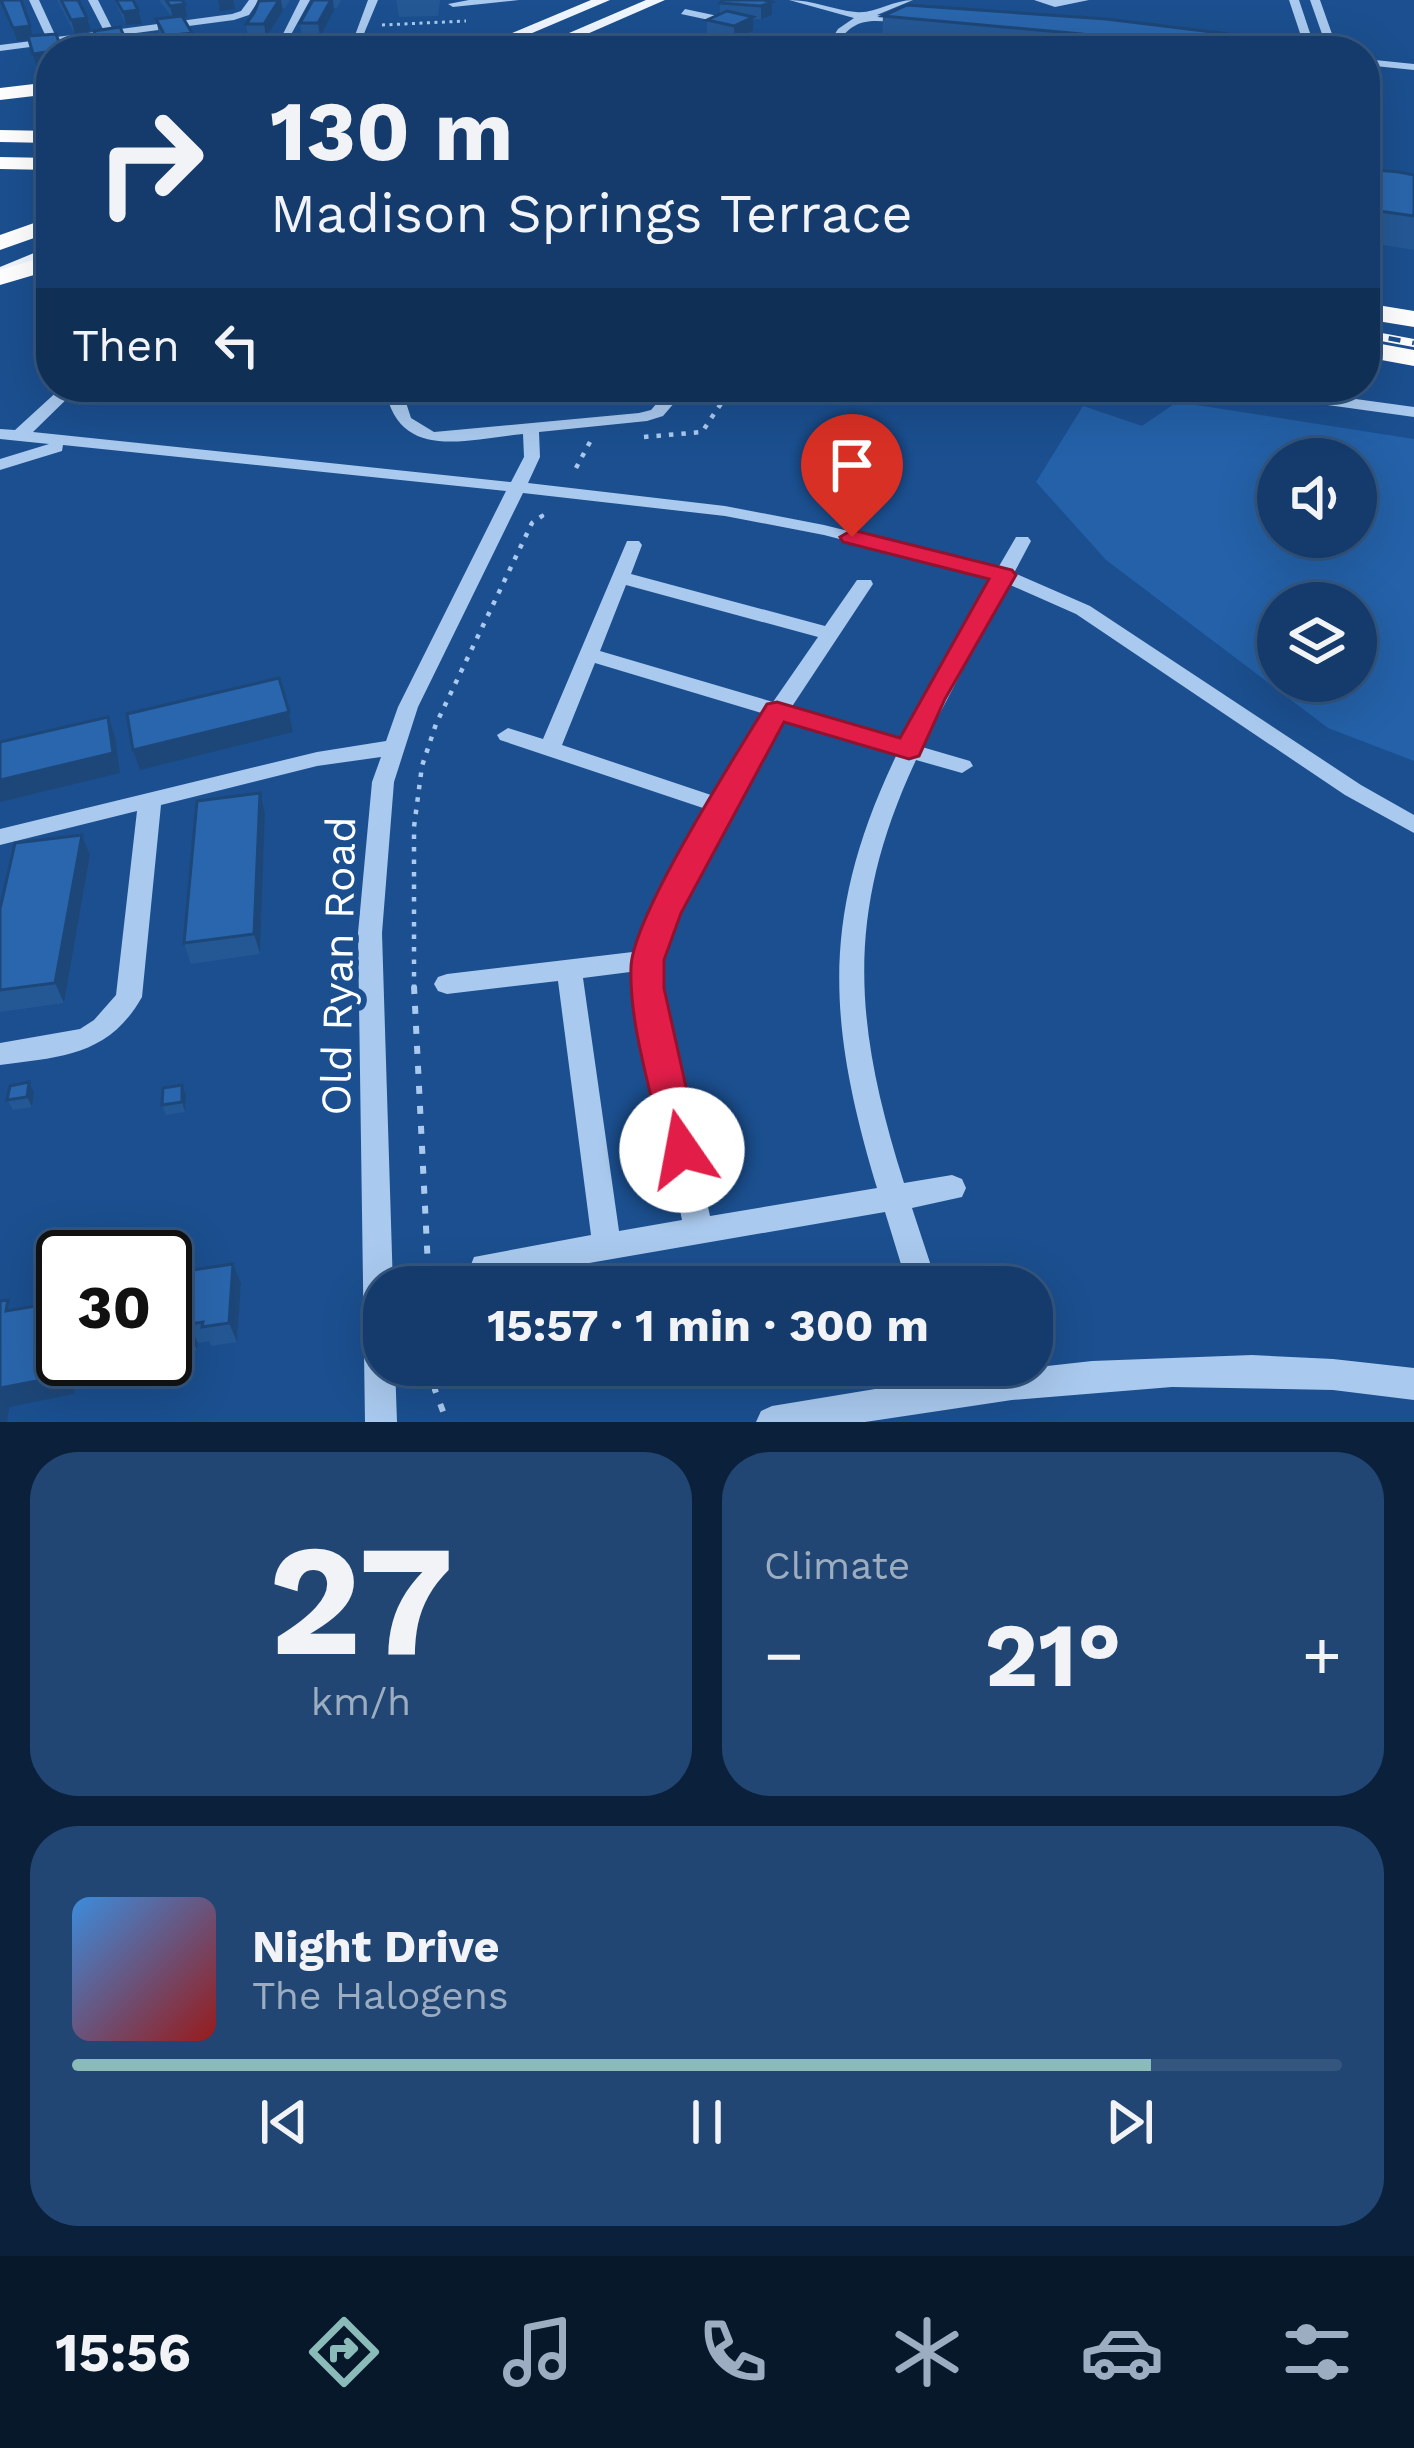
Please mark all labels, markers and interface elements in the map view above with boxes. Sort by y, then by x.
text: 130 m [270,82,513,180]
icon: right [72,84,228,240]
text: Madison Springs Terrace [270,182,913,245]
icon: left [204,312,270,378]
text: Then [72,319,180,372]
pin [801,414,903,537]
icon: arrive [819,432,885,498]
map controls [1257,438,1377,702]
button: sound [1257,438,1377,558]
button: layers [1257,582,1377,702]
street label: Old Ryan Road [311,816,365,1116]
position arrow [619,1087,745,1213]
speed limit sign: 30 [36,1230,192,1386]
text: 15:57 · 1 min · 300 m [487,1299,929,1352]
text: 27 [269,1509,454,1692]
text: Climate [764,1543,910,1588]
text: 21° [985,1602,1121,1708]
text: − [764,1617,804,1694]
text: + [1302,1617,1342,1694]
text: km/h [311,1679,411,1724]
text: Night Drive [252,1920,500,1973]
text: The Halogens [252,1973,508,2018]
icon: previous [251,2089,317,2155]
icon: pause [674,2089,740,2155]
icon: next [1097,2089,1163,2155]
icon: directions [302,2310,386,2394]
icon: music [496,2310,580,2394]
icon: phone [691,2310,775,2394]
icon: climate [885,2310,969,2394]
icon: car [1080,2310,1164,2394]
icon: filters [1275,2310,1359,2394]
text: 15:56 [55,2321,191,2384]

